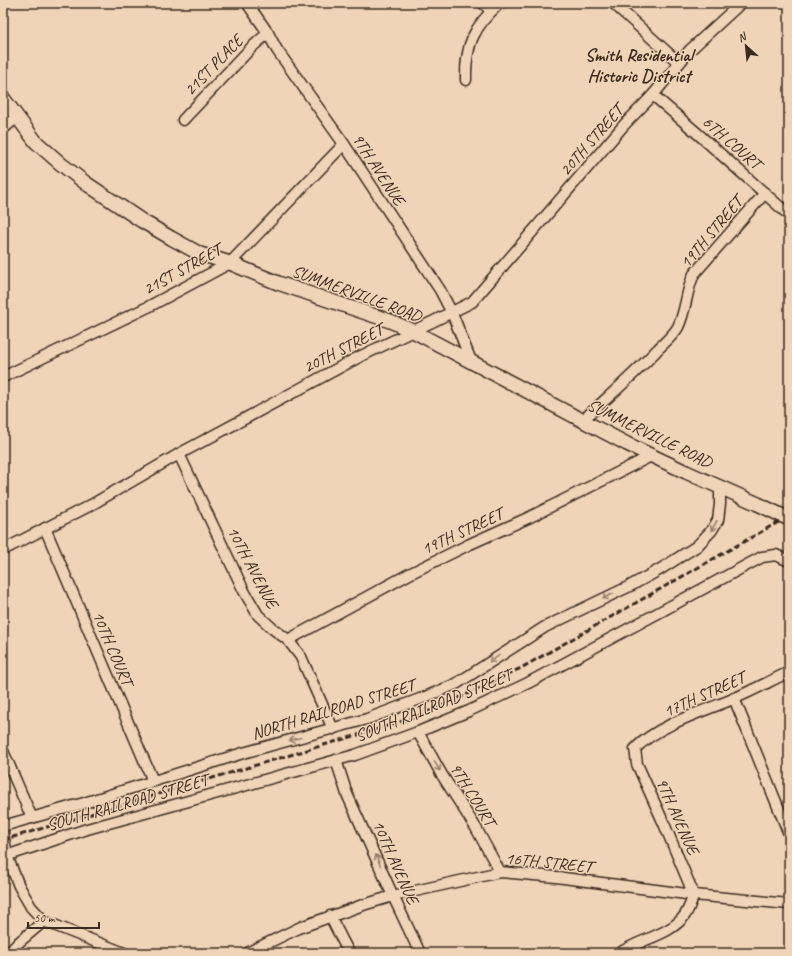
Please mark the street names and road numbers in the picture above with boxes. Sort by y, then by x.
street label: 21ST PLACE [179,29,249,100]
street label: 20TH STREET [555,97,631,180]
street label: 6TH COURT [698,111,768,176]
street label: 9TH AVENUE [347,129,411,211]
street label: 19TH STREET [675,189,750,272]
street label: 21ST STREET [140,237,229,299]
street label: SUMMERVILLE ROAD [289,260,426,327]
street label: 20TH STREET [300,317,391,378]
street label: SUMMERVILLE ROAD [584,394,717,474]
street label: 19TH STREET [418,502,510,559]
street label: 10TH AVENUE [222,523,284,613]
street label: 10TH COURT [88,608,139,692]
street label: SOUTH RAILROAD STREET [352,663,518,746]
street label: 17TH STREET [660,665,752,722]
street label: NORTH RAILROAD STREET [249,673,421,744]
street label: 9TH COURT [445,759,502,833]
street label: SOUTH RAILROAD STREET [44,768,214,836]
street label: 9TH AVENUE [651,775,705,860]
street label: 10TH AVENUE [368,817,424,909]
street label: 16TH STREET [505,848,598,878]

